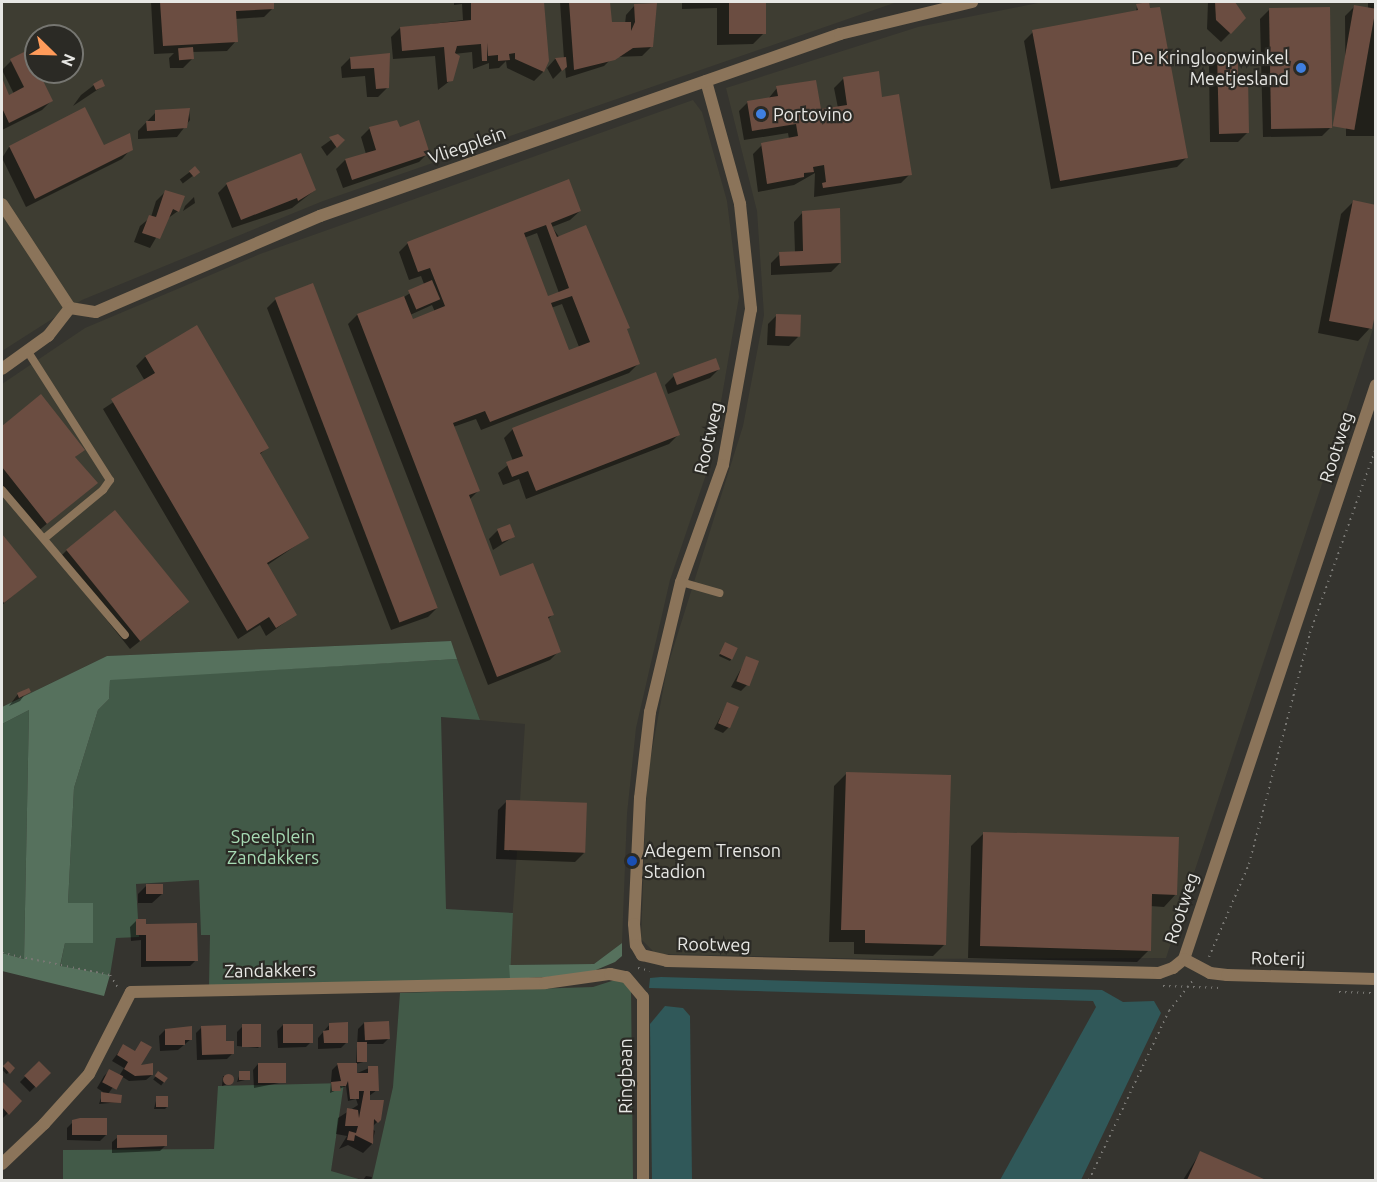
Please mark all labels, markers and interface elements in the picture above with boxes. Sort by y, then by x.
north arrow [24,24,84,84]
place label: De Kringloopwinkel Meetjesland [1131,47,1289,90]
text: N [58,51,79,69]
marker: De Kringloopwinkel Meetjesland [1294,61,1308,75]
place label: Portovino [773,103,852,125]
marker: Portovino [754,107,768,121]
street label: Vliegplein [425,122,509,168]
street label: Rootweg [689,400,727,476]
street label: Rootweg [1314,409,1358,485]
park label: Speelplein Zandakkers [227,826,319,868]
place label: Adegem Trenson Stadion [644,840,781,882]
marker: Adegem Trenson Stadion [625,854,639,868]
street label: Rootweg [1159,870,1203,946]
street label: Rootweg [677,933,751,955]
street label: Roterij [1251,947,1305,969]
street label: Zandakkers [224,958,316,982]
street label: Ringbaan [614,1038,636,1114]

